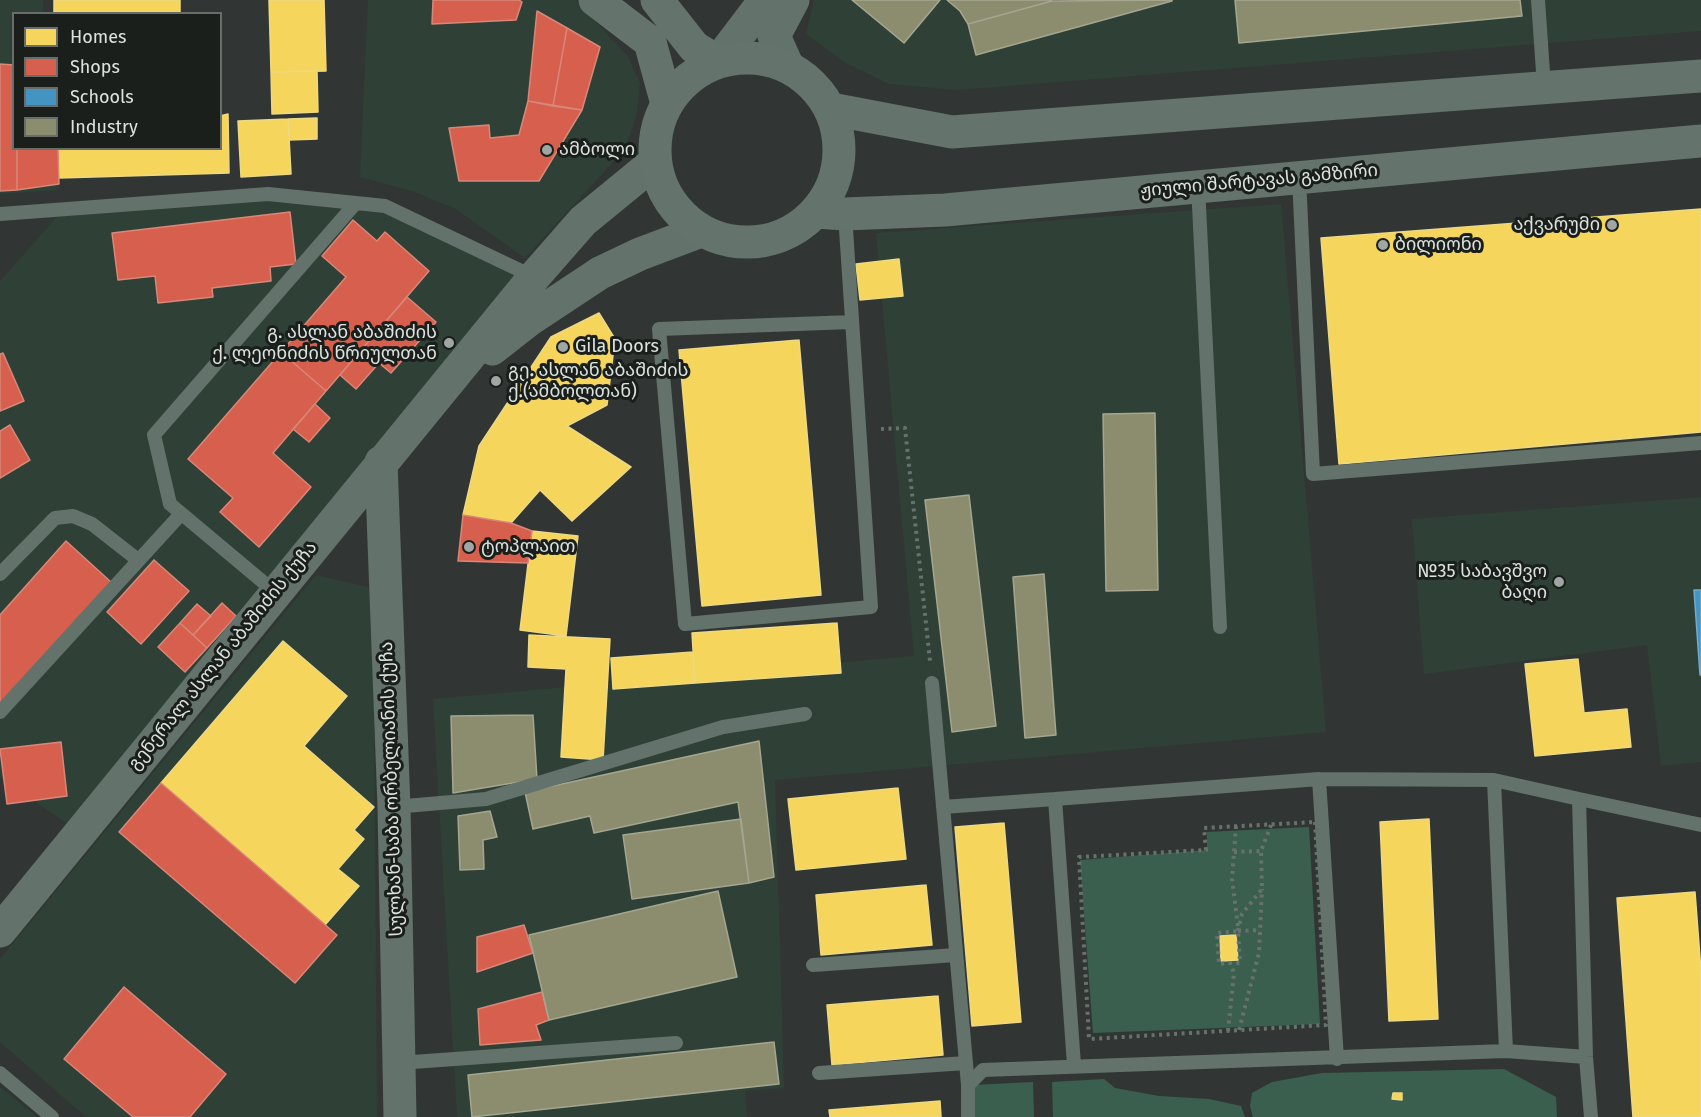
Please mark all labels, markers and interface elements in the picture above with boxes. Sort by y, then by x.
legend [12,12,222,150]
text: Homes [70,26,126,48]
text: Shops [70,56,120,78]
text: Schools [70,86,134,108]
text: Industry [70,116,138,138]
place label: ამბოლი [559,139,635,161]
marker: ამბოლი [540,143,554,157]
street label: ჟიული შარტავას გამზირი [1139,160,1379,202]
place label: აქვარუმი [1514,214,1600,236]
marker: აქვარუმი [1605,218,1619,232]
place label: ბილიონი [1395,234,1482,256]
marker: ბილიონი [1376,238,1390,252]
place label: გ. ასლან აბაშიძის ქ. ლეონიძის წრიულთან [212,322,437,364]
marker: გ. ასლან აბაშიძის ქ. ლეონიძის წრიულთან [442,336,456,350]
place label: Gila Doors [575,336,659,358]
marker: Gila Doors [556,340,570,354]
place label: გე. ასლან აბაშიძის ქ.(ამბოლთან) [508,360,689,403]
marker: გე. ასლან აბაშიძის ქ.(ამბოლთან) [489,374,503,388]
place label: ტოპლაით [481,536,575,558]
street label: გენერალ ასლან აბაშიძის ქუჩა [124,537,322,775]
marker: ტოპლაით [462,540,476,554]
place label: №35 საბავშვო ბაღი [1417,561,1547,604]
marker: №35 საბავშვო ბაღი [1552,575,1566,589]
street label: სულხან-საბა ორბელიანის ქუჩა [376,641,408,937]

